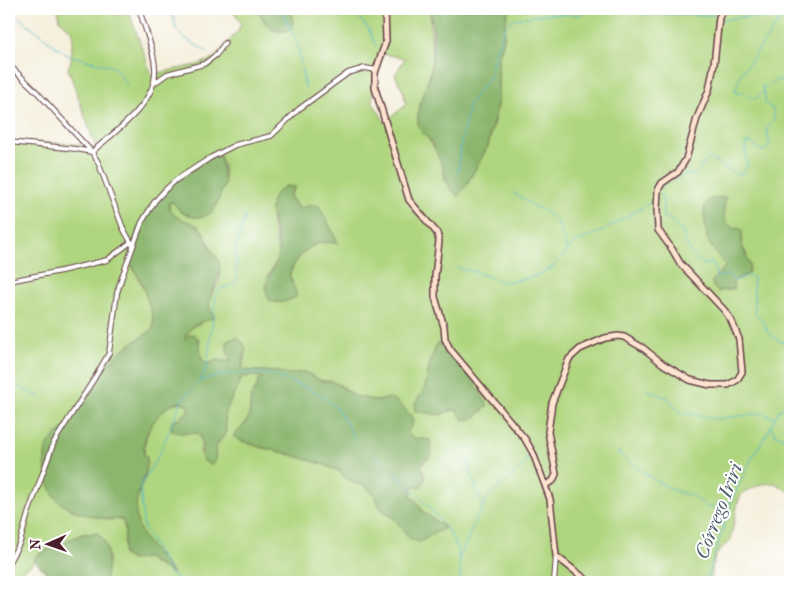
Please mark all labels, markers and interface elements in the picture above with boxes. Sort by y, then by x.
water label: Córrego Iriri [691,459,748,562]
north arrow [22,518,72,568]
text: N [27,538,44,550]

